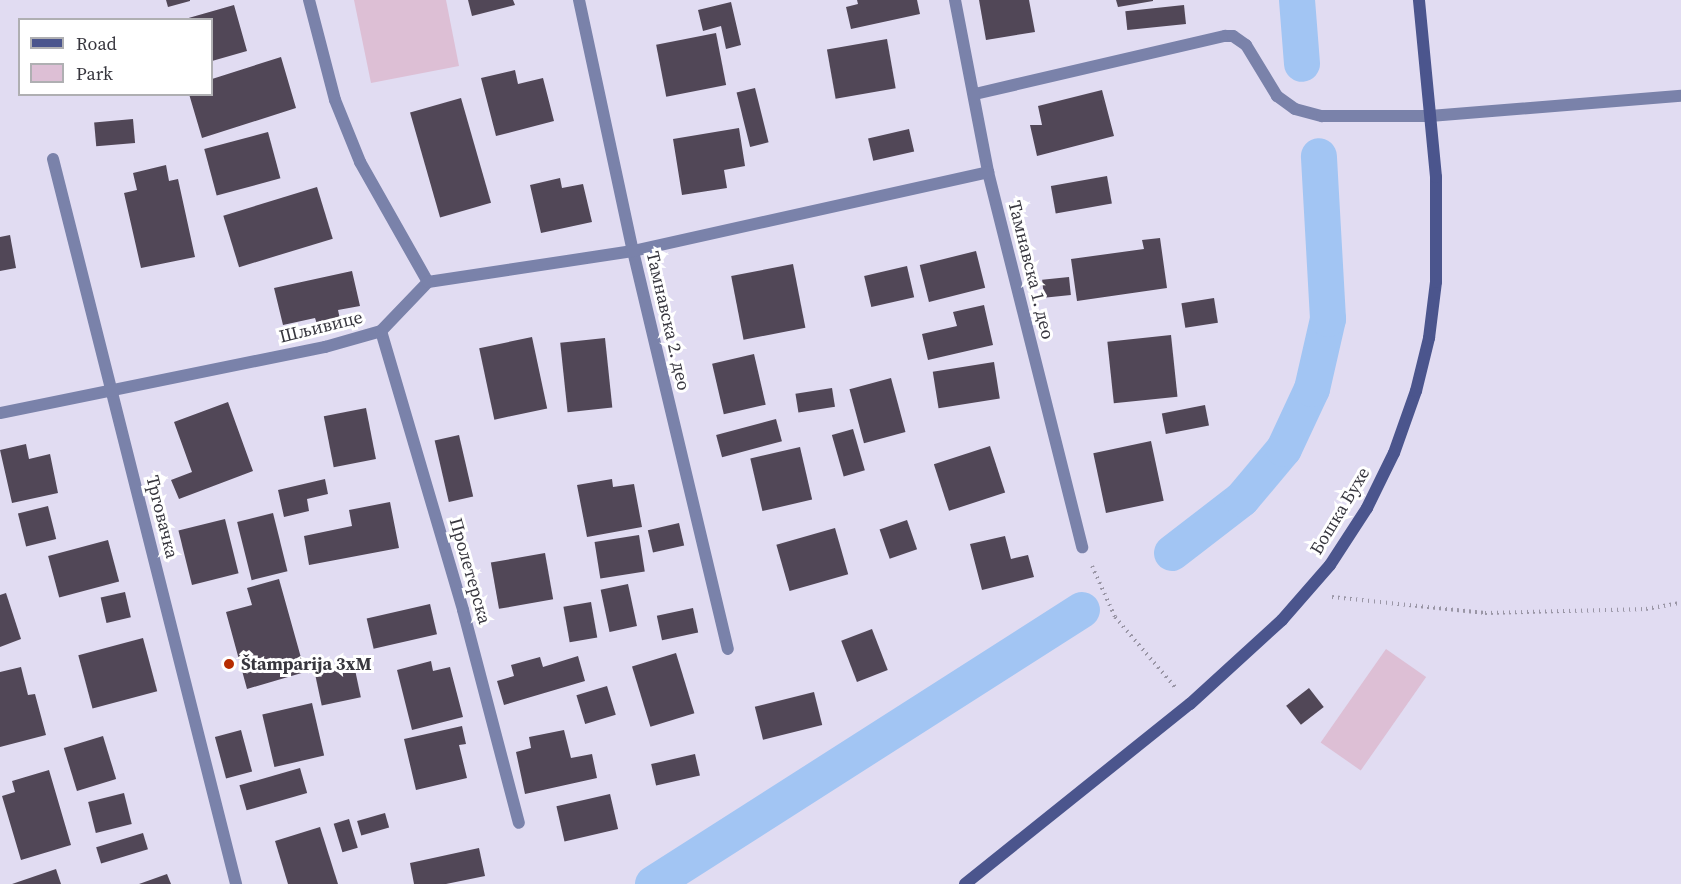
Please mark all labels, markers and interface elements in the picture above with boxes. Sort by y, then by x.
legend [18,18,213,96]
text: Road [76,31,117,56]
text: Park [76,61,113,86]
street label: Тамнавска 1. део [1003,198,1059,342]
street label: Тамнавска 2. део [642,249,694,393]
street label: Шљивице [277,306,365,348]
street label: Бошка Бухе [1306,463,1374,559]
street label: Трговачка [141,473,183,561]
street label: Пролетерска [445,515,495,627]
place label: Štamparija 3xM [241,653,372,675]
marker: Štamparija 3xM [222,657,236,671]

